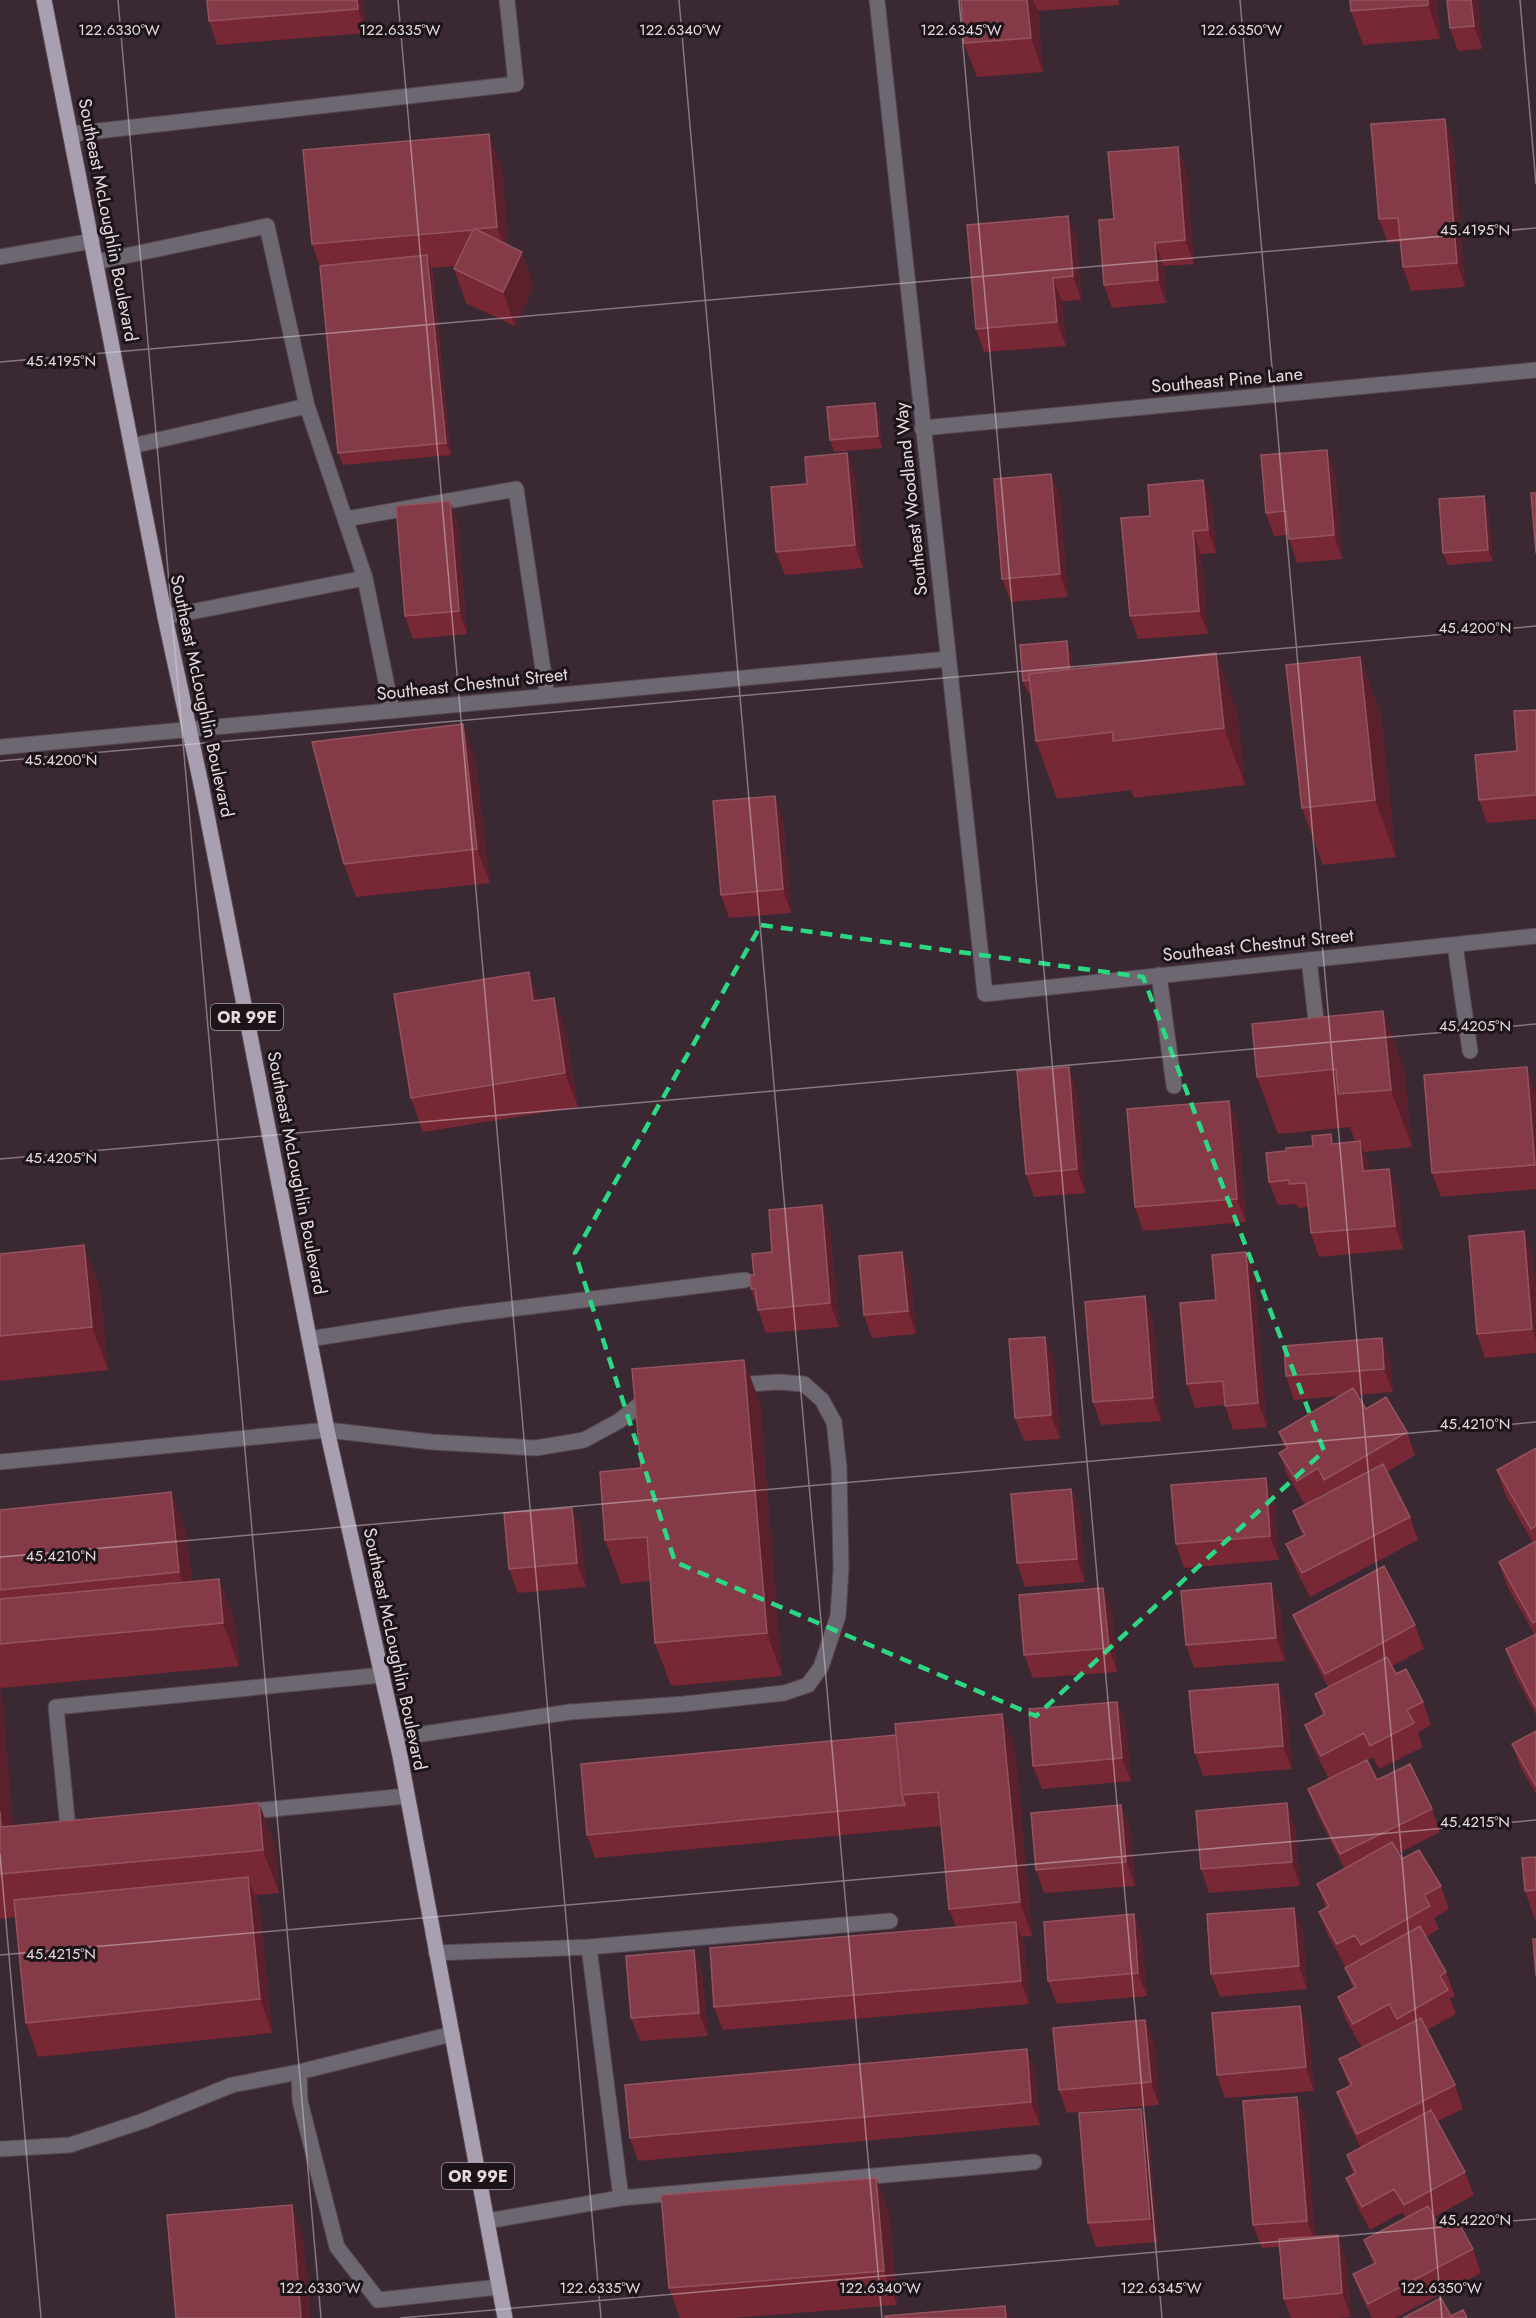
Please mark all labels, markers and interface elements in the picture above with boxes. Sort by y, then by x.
text: 122.6330°W [78,19,160,41]
text: 122.6335°W [360,19,441,41]
text: 122.6340°W [639,19,721,41]
text: 122.6345°W [920,19,1002,41]
text: 122.6350°W [1200,19,1282,41]
street label: Southeast McLoughlin Boulevard [72,96,144,344]
text: 45.4195°N [1440,219,1510,241]
text: 45.4195°N [26,350,96,372]
street label: Southeast Pine Lane [1150,360,1304,400]
street label: Southeast Woodland Way [888,401,934,597]
street label: Southeast McLoughlin Boulevard [164,572,240,820]
text: 45.4200°N [1439,617,1511,639]
street label: Southeast Chestnut Street [375,661,570,707]
text: 45.4200°N [25,749,97,771]
street label: Southeast Chestnut Street [1161,922,1356,968]
road number: OR 99E [211,1004,283,1030]
text: 45.4205°N [1439,1015,1511,1037]
street label: Southeast McLoughlin Boulevard [261,1049,333,1297]
text: 45.4205°N [25,1147,97,1169]
text: 45.4210°N [1440,1413,1510,1435]
street label: Southeast McLoughlin Boulevard [357,1525,433,1773]
text: 45.4210°N [26,1545,96,1567]
text: 45.4215°N [1440,1811,1510,1833]
text: 45.4215°N [26,1943,96,1965]
road number: OR 99E [442,2163,514,2189]
text: 45.4220°N [1439,2209,1511,2231]
text: 122.6330°W [279,2277,361,2299]
text: 122.6335°W [560,2277,641,2299]
text: 122.6340°W [839,2277,921,2299]
text: 122.6345°W [1120,2277,1202,2299]
text: 122.6350°W [1400,2277,1482,2299]

